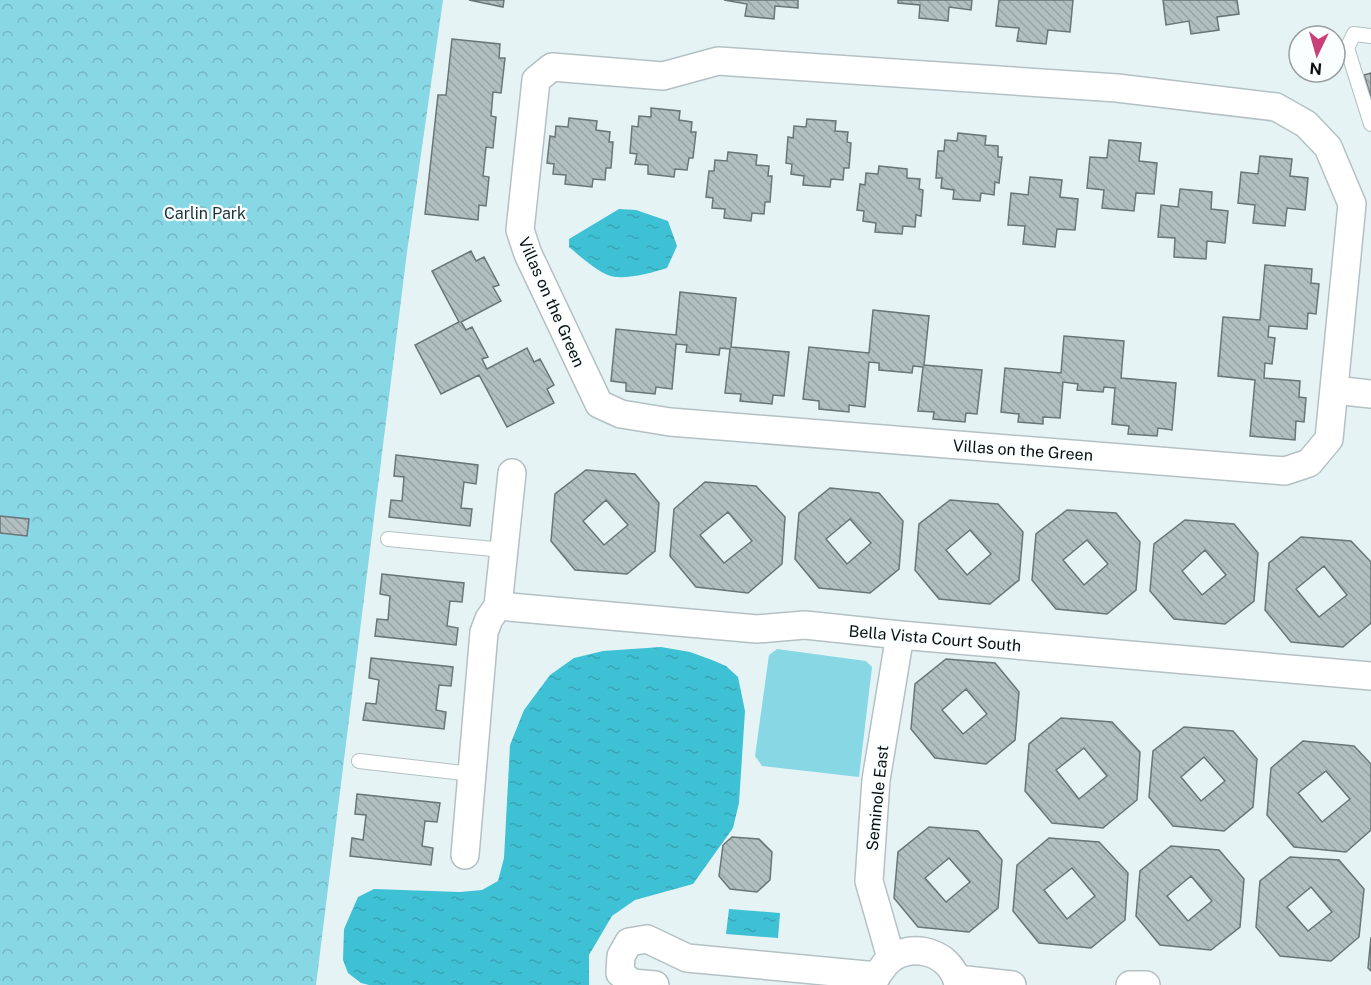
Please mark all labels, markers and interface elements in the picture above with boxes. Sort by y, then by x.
north arrow [1287,24,1347,84]
text: N [1309,58,1323,78]
park label: Carlin Park [164,204,246,223]
street label: Villas on the Green [514,234,589,370]
street label: Villas on the Green [952,436,1094,465]
street label: Bella Vista Court South [848,621,1022,656]
street label: Seminole East [863,744,892,852]

